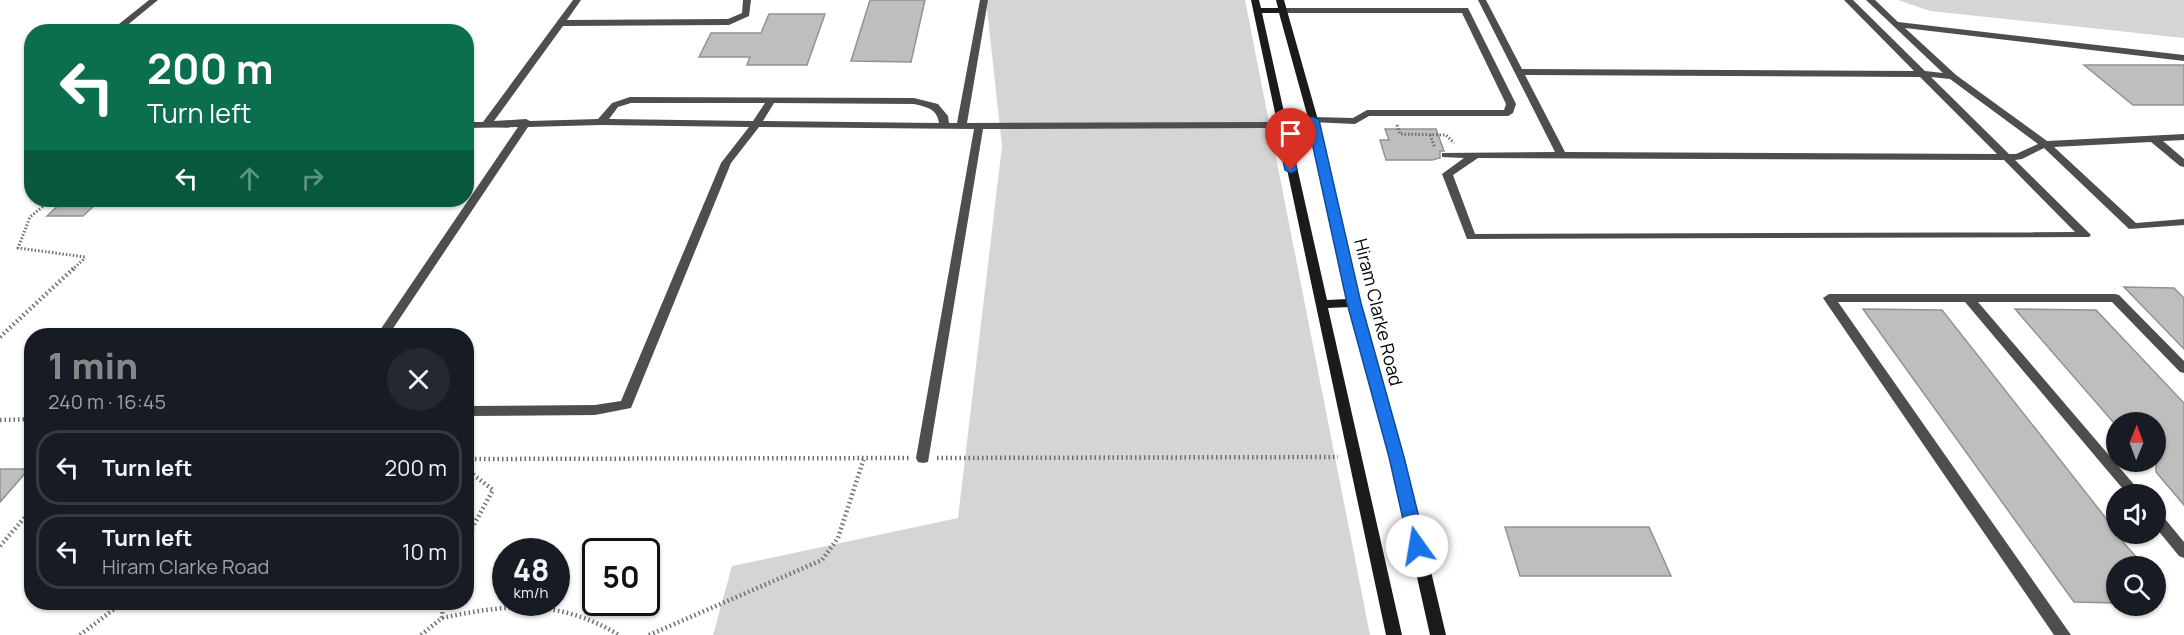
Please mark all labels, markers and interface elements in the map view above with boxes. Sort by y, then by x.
text: 200 m [147,39,273,97]
icon: left [48,48,126,126]
text: Turn left [147,94,251,131]
pin [1265,108,1316,170]
icon: arrive [1274,117,1307,150]
icon: left [170,162,203,195]
icon: ahead [233,162,266,195]
icon: right [296,162,329,195]
street label: Hiram Clarke Road [1349,236,1409,388]
text: 1 min [48,341,138,390]
button: close [387,348,450,411]
text: 240 m · 16:45 [48,388,166,415]
north arrow [2106,412,2166,472]
map controls [2106,412,2166,616]
icon: left [51,451,84,484]
text: Turn left [102,453,192,483]
text: 200 m [385,453,447,483]
button: sound [2106,484,2166,544]
position arrow [1385,514,1449,578]
text: Turn left [102,523,192,553]
icon: left [51,535,84,568]
text: 10 m [402,537,447,567]
speed limit sign: 50 [582,538,660,616]
text: 48 [513,549,549,590]
text: Hiram Clarke Road [102,553,269,580]
button: search [2106,556,2166,616]
text: km/h [514,582,548,603]

